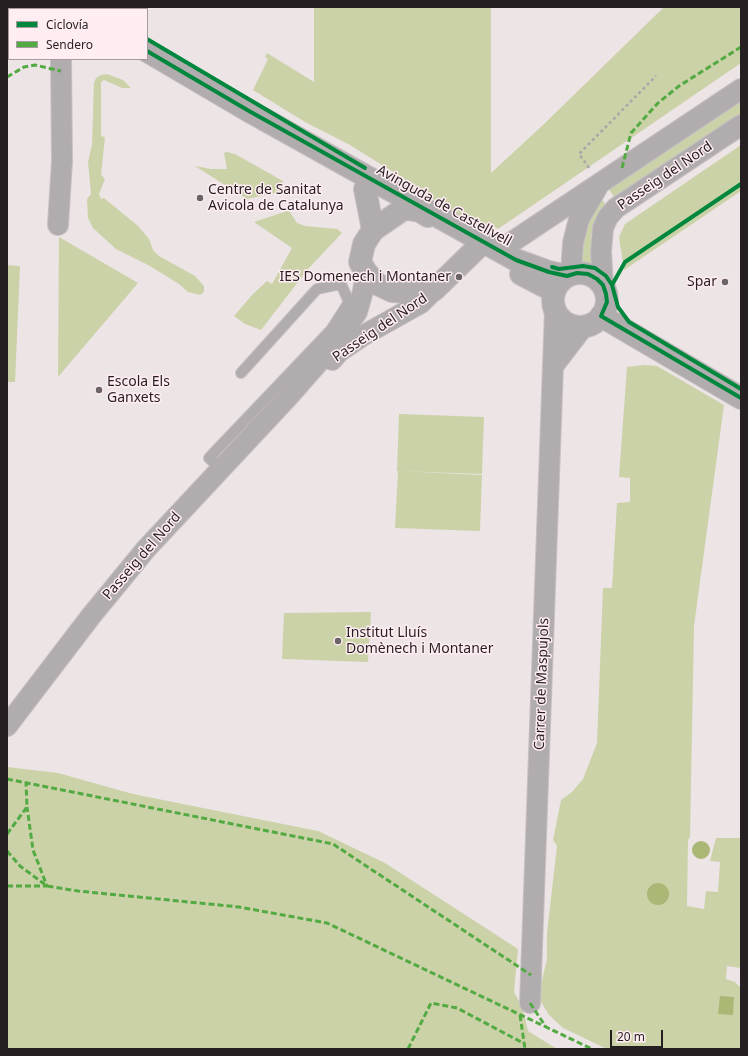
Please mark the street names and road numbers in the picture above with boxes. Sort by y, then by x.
street label: Passeig del Nord [615,138,715,214]
street label: Avinguda de Castellvell [374,162,514,250]
street label: Passeig del Nord [330,290,430,366]
street label: Passeig del Nord [99,509,185,603]
street label: Carrer de Maspujols [531,618,553,750]

